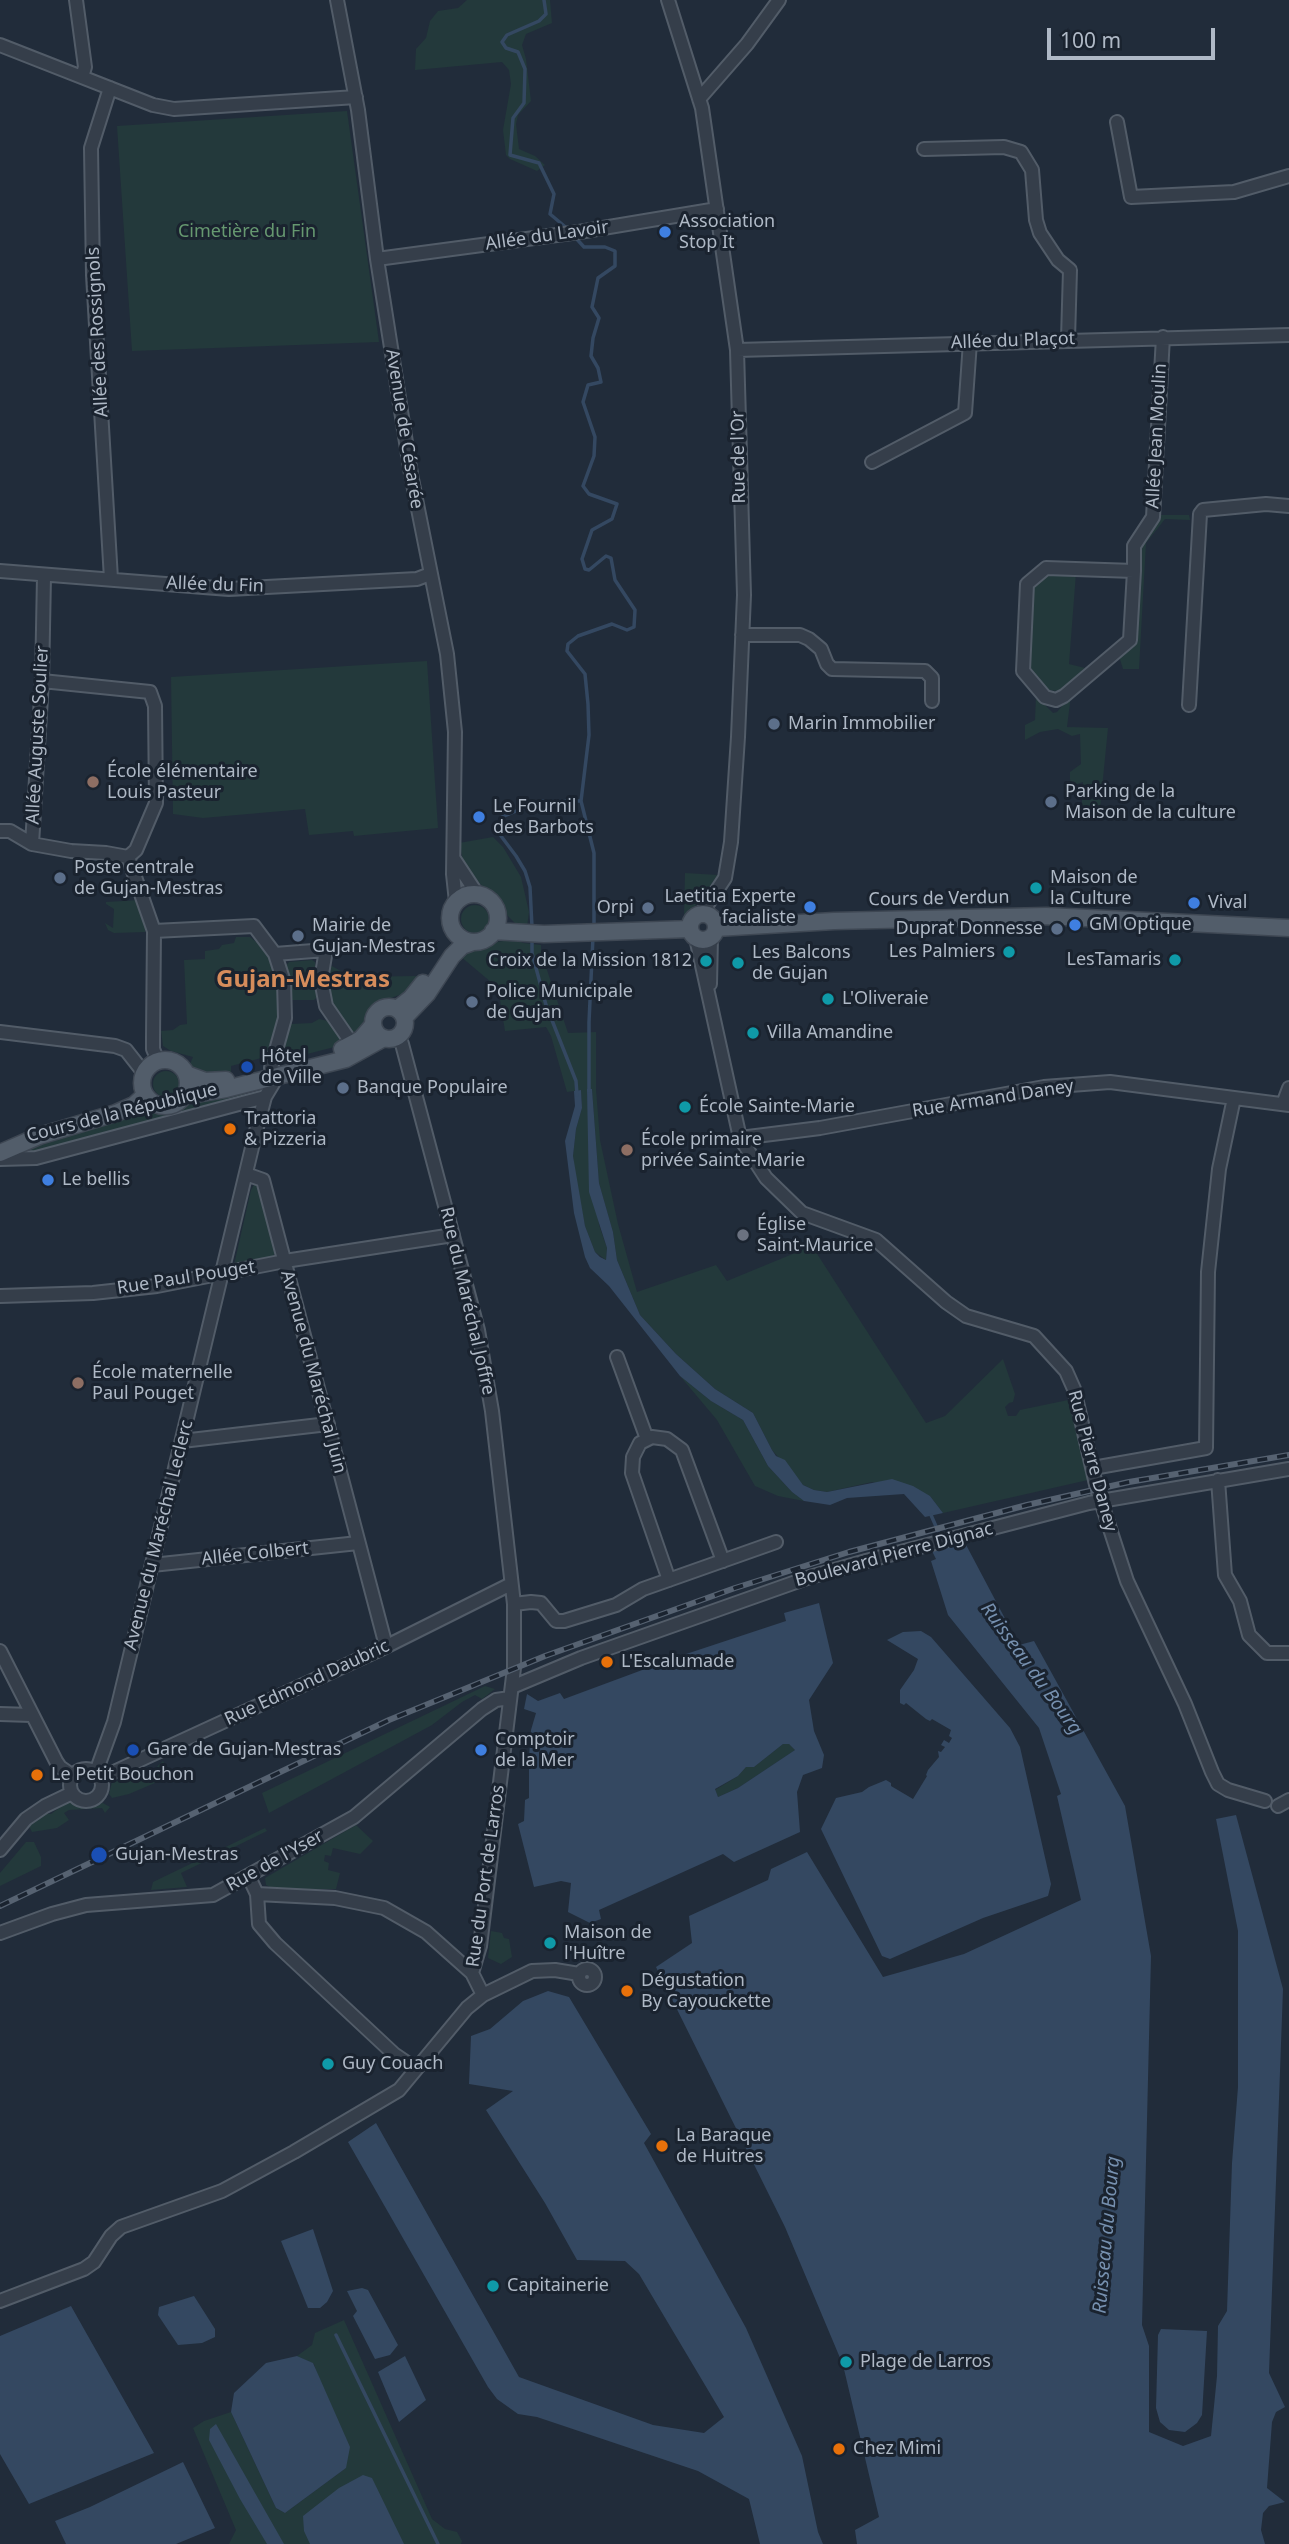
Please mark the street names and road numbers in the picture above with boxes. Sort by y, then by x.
street label: Allée du Lavoir [484,217,610,255]
street label: Allée des Rossignols [83,246,113,418]
street label: Allée du Plaçot [951,328,1075,354]
street label: Avenue de Césarée [381,348,427,510]
street label: Allée Jean Moulin [1142,363,1172,509]
street label: Rue de l'Or [727,410,751,504]
street label: Allée du Fin [166,573,264,597]
street label: Allée Auguste Soulier [23,645,53,825]
street label: Cours de Verdun [868,887,1010,911]
street label: Rue Armand Daney [911,1076,1075,1122]
street label: Cours de la République [24,1079,220,1147]
street label: Rue du Maréchal Joffre [435,1205,499,1397]
street label: Rue Paul Pouget [116,1256,256,1300]
street label: Avenue du Maréchal Juin [275,1268,351,1476]
street label: Rue Pierre Daney [1063,1388,1121,1534]
street label: Avenue du Maréchal Leclerc [120,1418,198,1652]
street label: Boulevard Pierre Dignac [793,1518,995,1592]
street label: Allée Colbert [200,1538,310,1570]
street label: Rue Edmond Daubric [221,1635,393,1731]
street label: Rue du Port de Larros [463,1783,509,1969]
street label: Rue de l'Yser [223,1825,327,1897]

